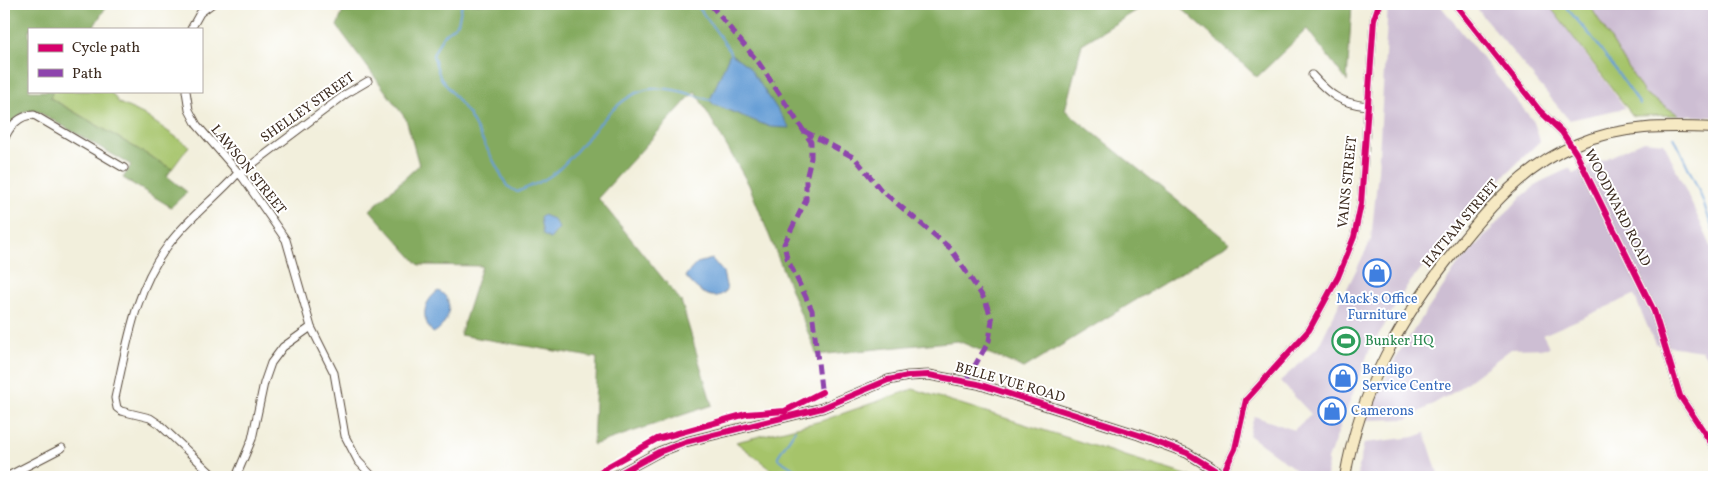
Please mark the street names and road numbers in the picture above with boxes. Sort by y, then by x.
street label: SHELLEY STREET [257,68,359,148]
street label: LAWSON STREET [206,121,290,219]
street label: VAINS STREET [1334,135,1362,229]
street label: WOODWARD ROAD [1579,146,1655,270]
street label: HATTAM STREET [1418,176,1504,272]
street label: BELLE VUE ROAD [953,358,1067,408]

